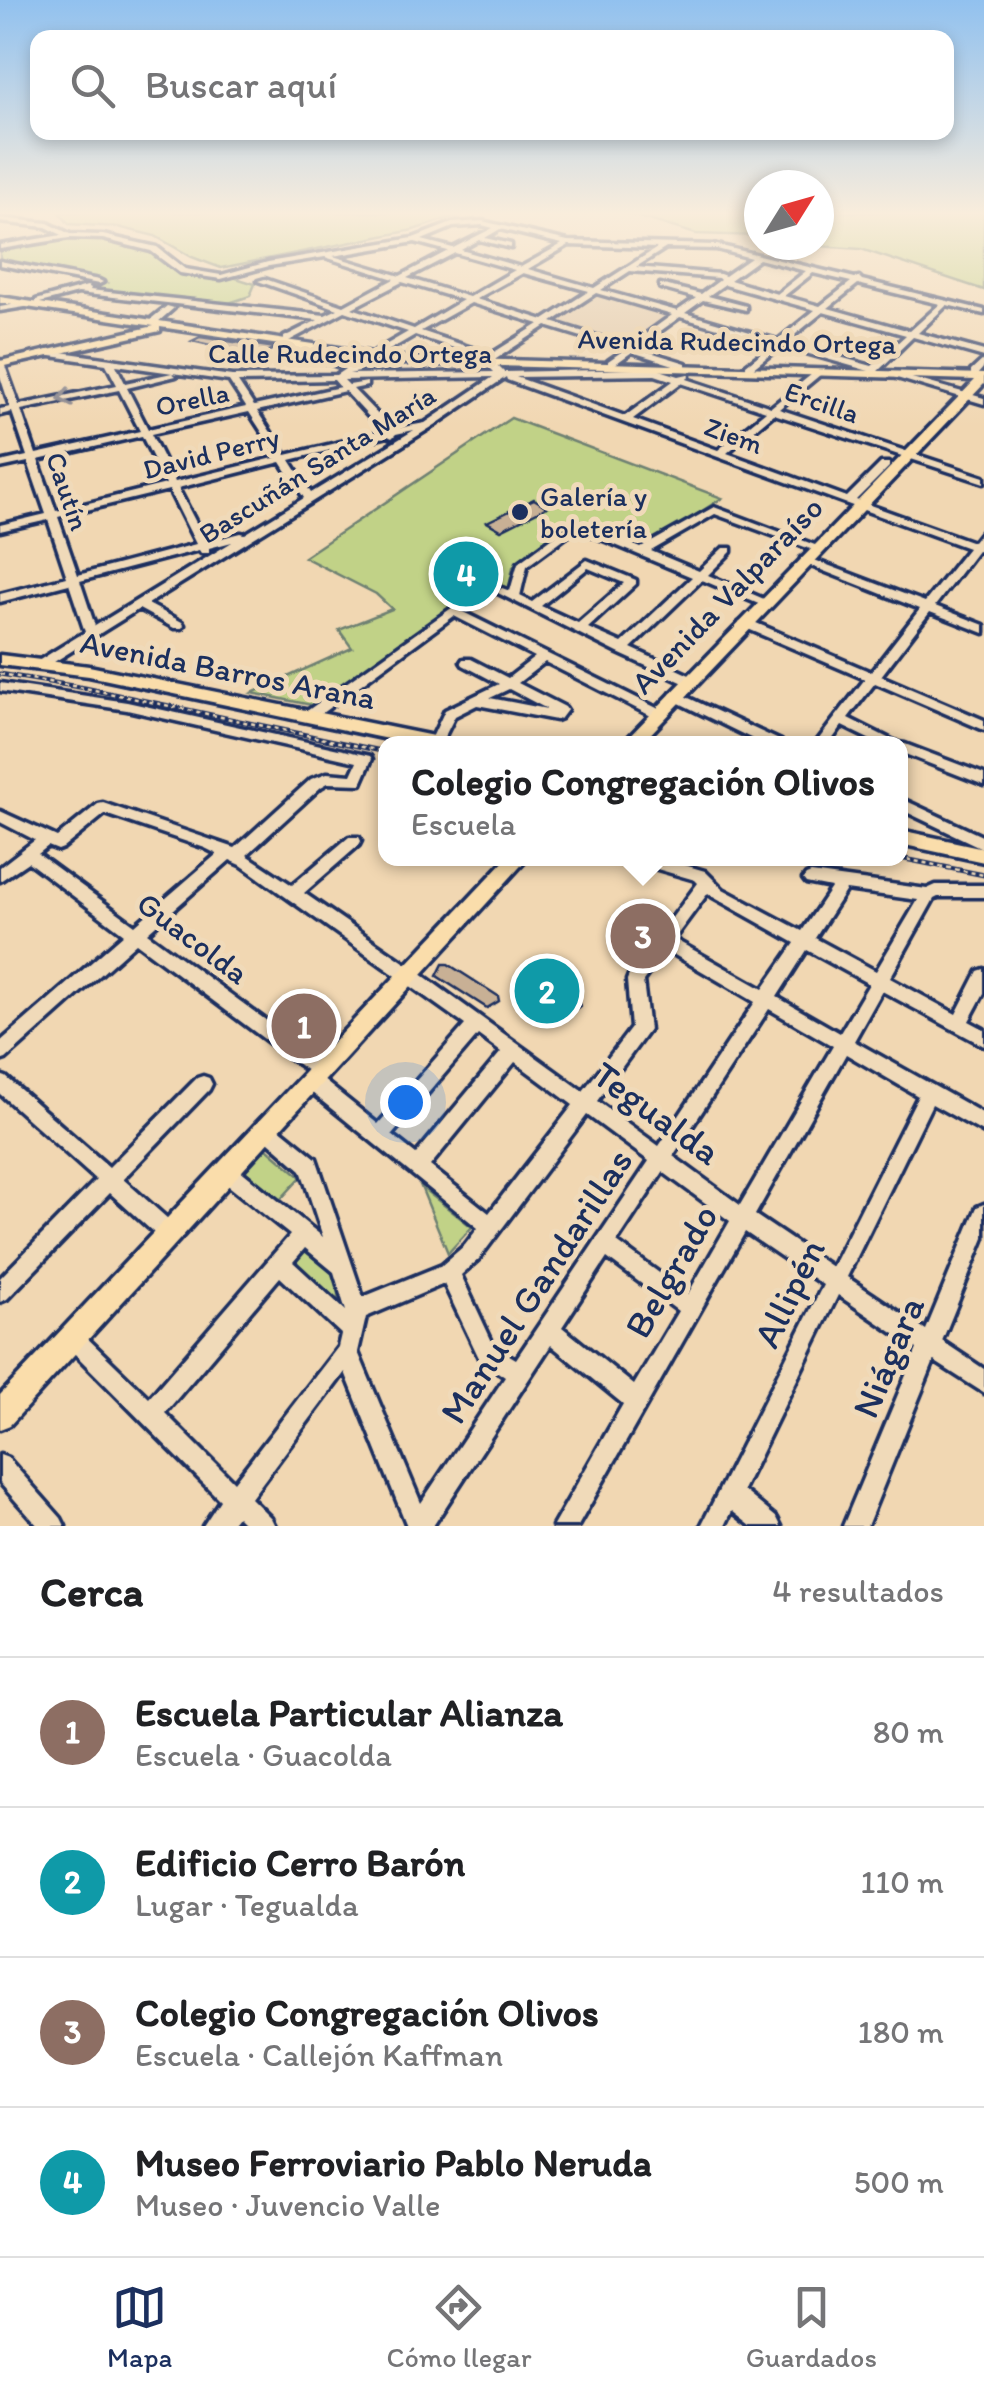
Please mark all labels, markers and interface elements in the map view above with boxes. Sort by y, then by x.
search box [30,30,954,140]
icon: search [65,58,120,113]
text: Buscar aquí [145,62,337,108]
north arrow [744,170,834,260]
street label: Avenida Rudecindo Ortega [577,321,897,361]
street label: Calle Rudecindo Ortega [208,336,492,370]
street label: Ercilla [781,374,864,431]
street label: Orella [152,375,232,423]
street label: Bascuñán Santa María [192,377,442,551]
one-way arrow [57,387,74,408]
street label: Ziem [700,409,768,461]
street label: David Perry [139,420,283,486]
street label: Cautín [39,447,97,535]
place label: Galería y boletería [540,479,647,545]
street label: Avenida Valparaíso [623,488,831,702]
marker: Galería y boletería [509,501,531,523]
pin: 4 [434,536,498,612]
street label: Avenida Barros Arana [77,623,379,717]
popup [378,736,908,866]
text: Colegio Congregación Olivos [411,759,875,805]
text: Escuela [411,805,516,843]
street label: Guacolda [130,884,257,992]
pin: 3 [610,898,676,974]
pin: 2 [514,954,580,1028]
pin: 1 [272,988,336,1064]
street label: Tegualda [584,1051,730,1175]
your location [380,1077,431,1128]
street label: Manuel Gandarillas [430,1140,642,1432]
street label: Belgrado [614,1196,728,1346]
street label: Allipén [743,1231,835,1355]
street label: Niágara [842,1289,934,1425]
text: Cerca [40,1566,144,1617]
text: 4 resultados [772,1572,944,1610]
text: Escuela Particular Alianza [135,1690,563,1736]
text: 1 [65,1713,80,1751]
text: 80 m [873,1713,944,1751]
text: Escuela · Guacolda [135,1736,392,1774]
text: Edificio Cerro Barón [135,1840,465,1886]
text: 2 [64,1863,81,1901]
text: 110 m [860,1863,944,1901]
text: Lugar · Tegualda [135,1886,359,1924]
text: Colegio Congregación Olivos [135,1990,599,2036]
text: 3 [64,2013,81,2051]
text: 180 m [858,2013,944,2051]
text: Escuela · Callejón Kaffman [135,2036,503,2074]
text: Museo Ferroviario Pablo Neruda [135,2140,652,2186]
text: 4 [63,2163,82,2201]
text: 500 m [854,2163,944,2201]
text: Museo · Juvencio Valle [135,2186,440,2224]
tab: Mapa [107,2280,172,2374]
tab: Cómo llegar [386,2280,531,2374]
tab: Guardados [746,2280,877,2374]

